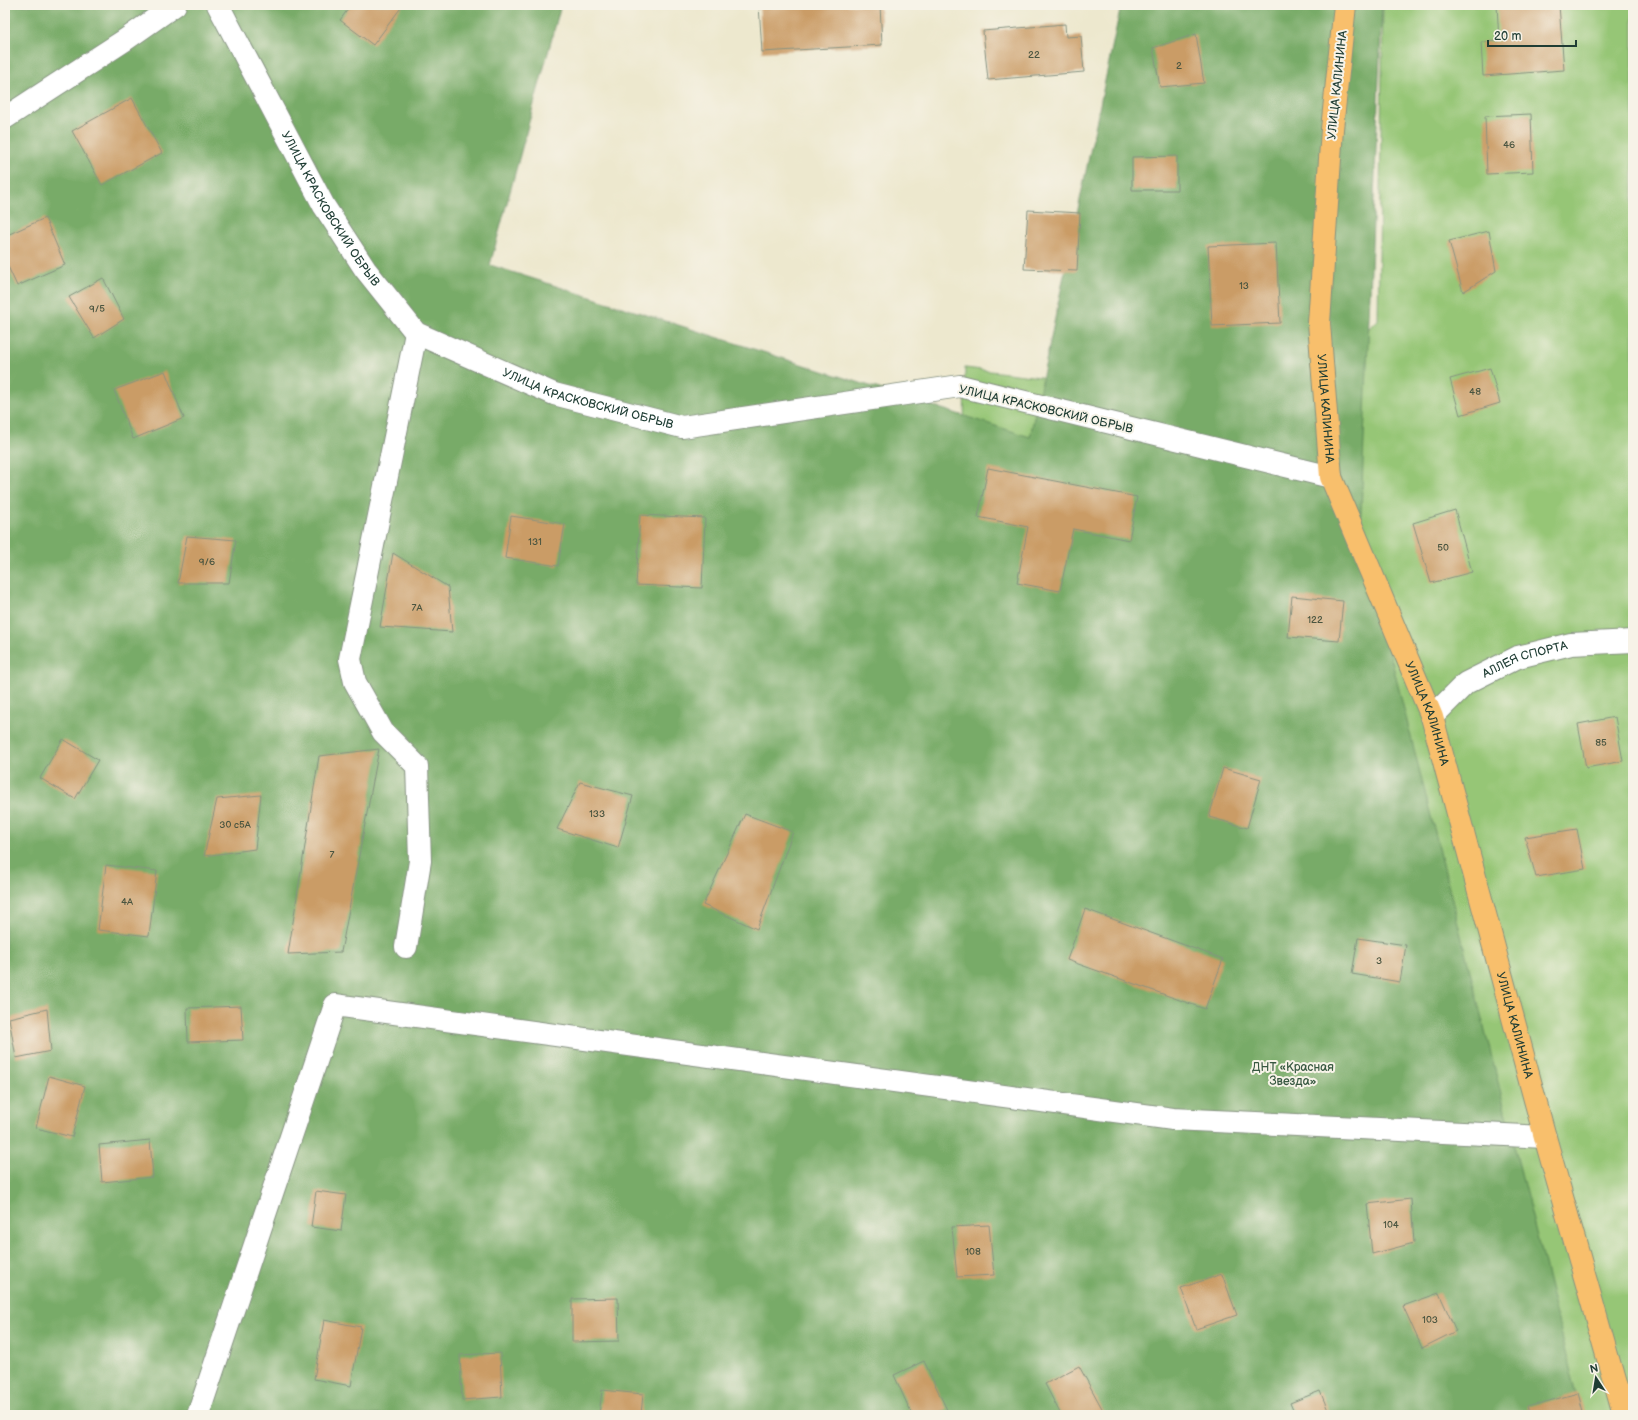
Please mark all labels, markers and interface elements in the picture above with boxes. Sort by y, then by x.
scale bar [1488,22,1576,48]
street label: УЛИЦА КАЛИНИНА [1324,29,1351,140]
text: 20 m [1494,29,1521,44]
house number: 22 [1028,49,1040,61]
house number: 2 [1176,60,1182,72]
street label: УЛИЦА КРАСКОВСКИЙ ОБРЫВ [278,129,383,290]
house number: 46 [1503,139,1515,151]
house number: 13 [1239,280,1249,292]
house number: 9/5 [89,303,105,315]
street label: УЛИЦА КАЛИНИНА [1313,353,1337,465]
street label: УЛИЦА КРАСКОВСКИЙ ОБРЫВ [500,365,675,433]
street label: УЛИЦА КРАСКОВСКИЙ ОБРЫВ [957,382,1135,437]
house number: 48 [1469,386,1481,398]
house number: 131 [528,536,542,548]
house number: 50 [1437,542,1449,554]
house number: 9/6 [199,556,215,568]
house number: 7А [412,602,423,614]
house number: 122 [1307,614,1323,626]
street label: АЛЛЕЯ СПОРТА [1479,638,1570,682]
street label: УЛИЦА КАЛИНИНА [1401,659,1452,768]
house number: 85 [1595,737,1607,749]
house number: 133 [589,808,605,820]
house number: 30 с5А [219,819,252,831]
house number: 7 [330,849,335,861]
house number: 4А [121,896,134,908]
house number: 3 [1376,955,1382,967]
street label: УЛИЦА КАЛИНИНА [1493,970,1536,1081]
park label: ДНТ «Красная Звезда» [1252,1060,1334,1089]
house number: 104 [1383,1219,1399,1231]
house number: 108 [965,1246,981,1258]
house number: 103 [1422,1314,1438,1326]
north arrow [1576,1358,1616,1398]
text: N [1589,1361,1599,1376]

